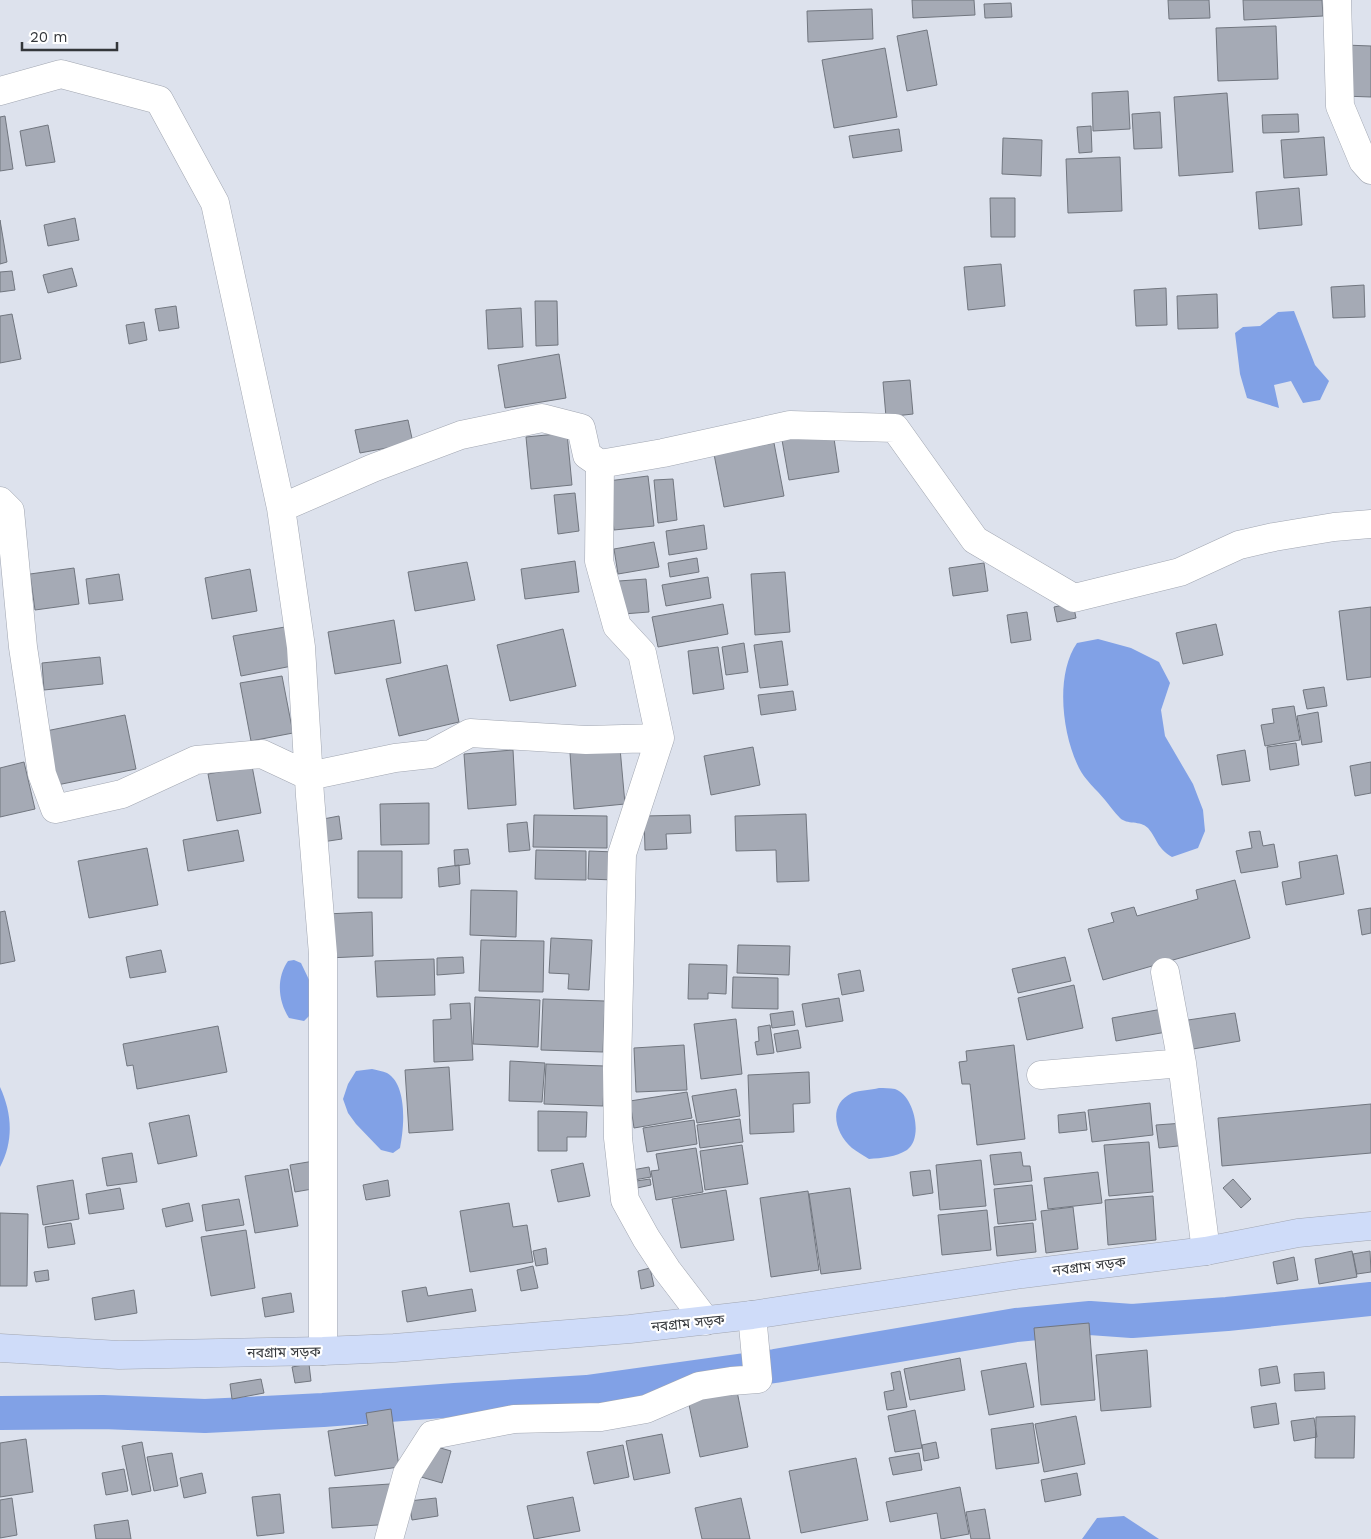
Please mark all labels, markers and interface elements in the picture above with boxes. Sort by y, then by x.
scale bar [22,20,118,52]
text: 20 m [30,28,68,46]
street label: নবগ্রাম সড়ক [1051,1253,1127,1279]
street label: নবগ্রাম সড়ক [650,1311,726,1335]
street label: নবগ্রাম সড়ক [246,1343,322,1361]

